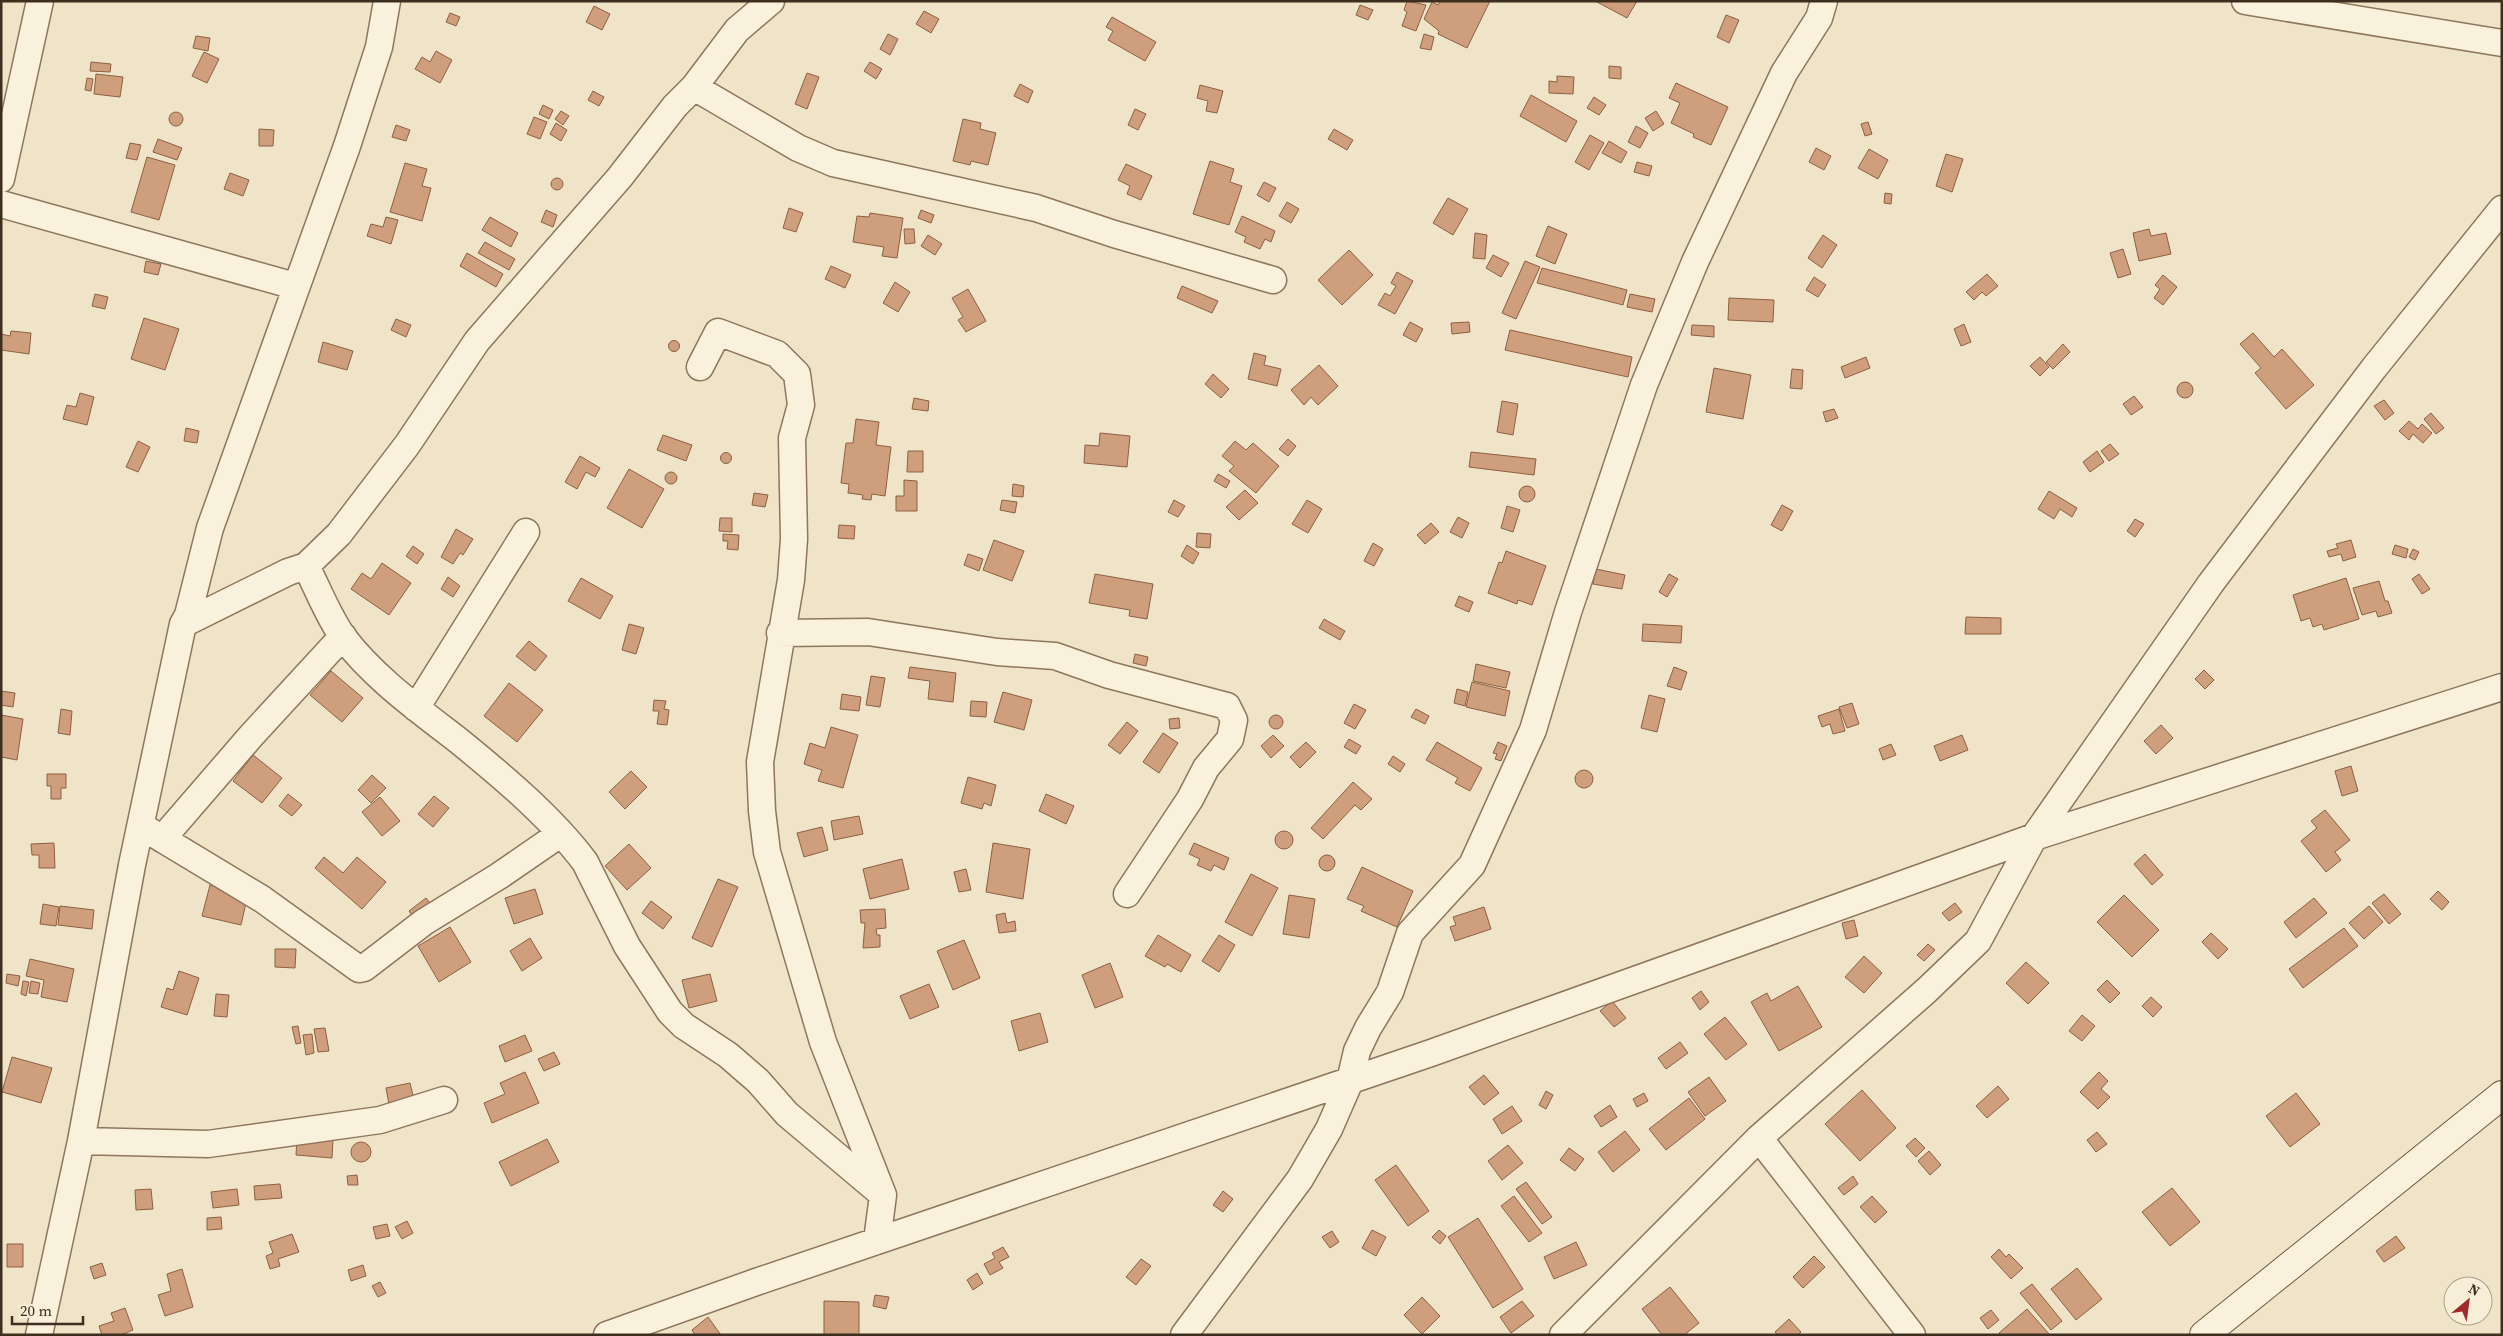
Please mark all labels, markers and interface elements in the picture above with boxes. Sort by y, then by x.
north arrow [2443,1276,2493,1326]
text: N [2465,1278,2484,1301]
scale bar [12,1294,84,1326]
text: 20 m [20,1300,52,1321]

